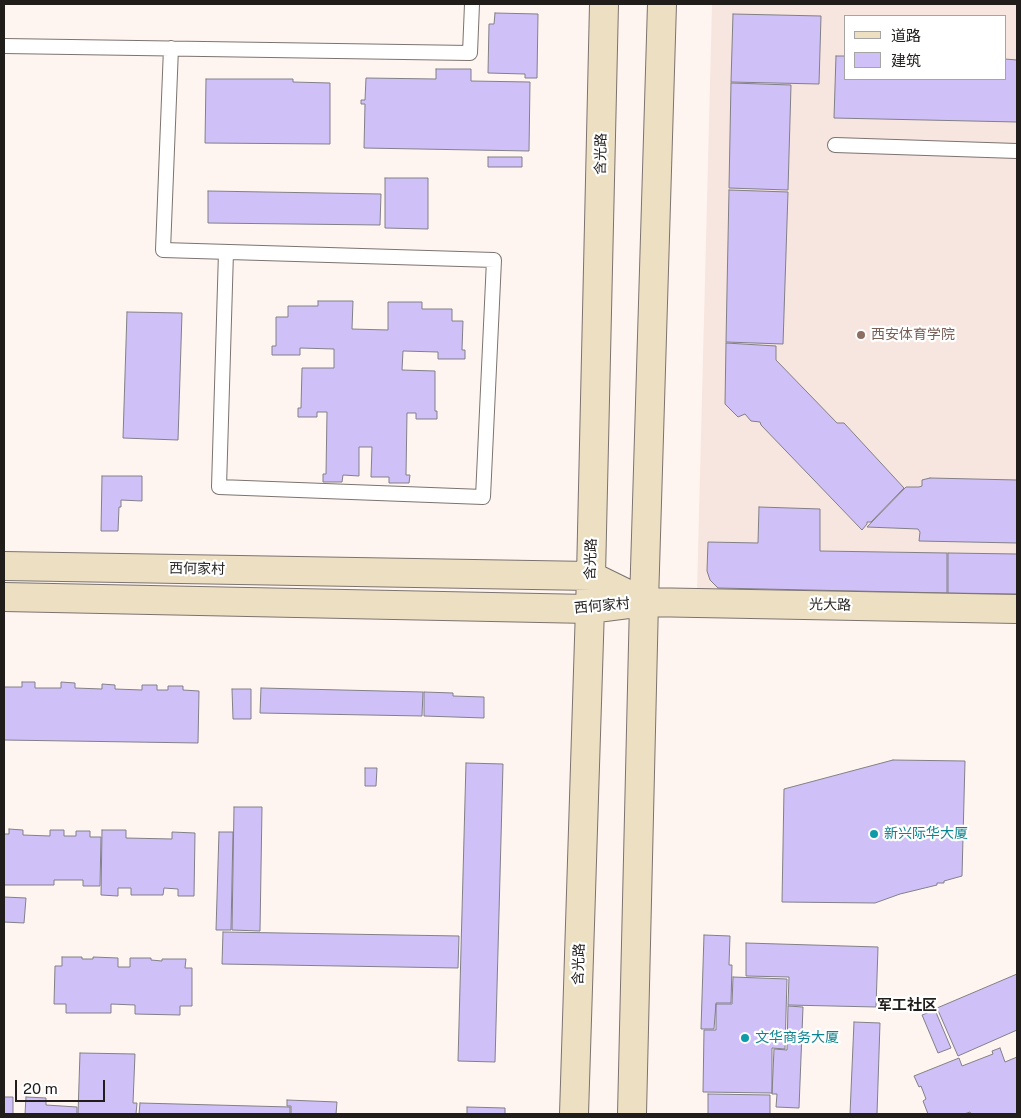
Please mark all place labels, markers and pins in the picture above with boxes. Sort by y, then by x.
place label: 西安体育学院 [871,327,955,343]
marker: 西安体育学院 [855,329,867,341]
place label: 新兴际华大厦 [884,826,968,842]
marker: 新兴际华大厦 [868,828,880,840]
place label: 文华商务大厦 [755,1030,839,1046]
marker: 文华商务大厦 [739,1032,751,1044]

